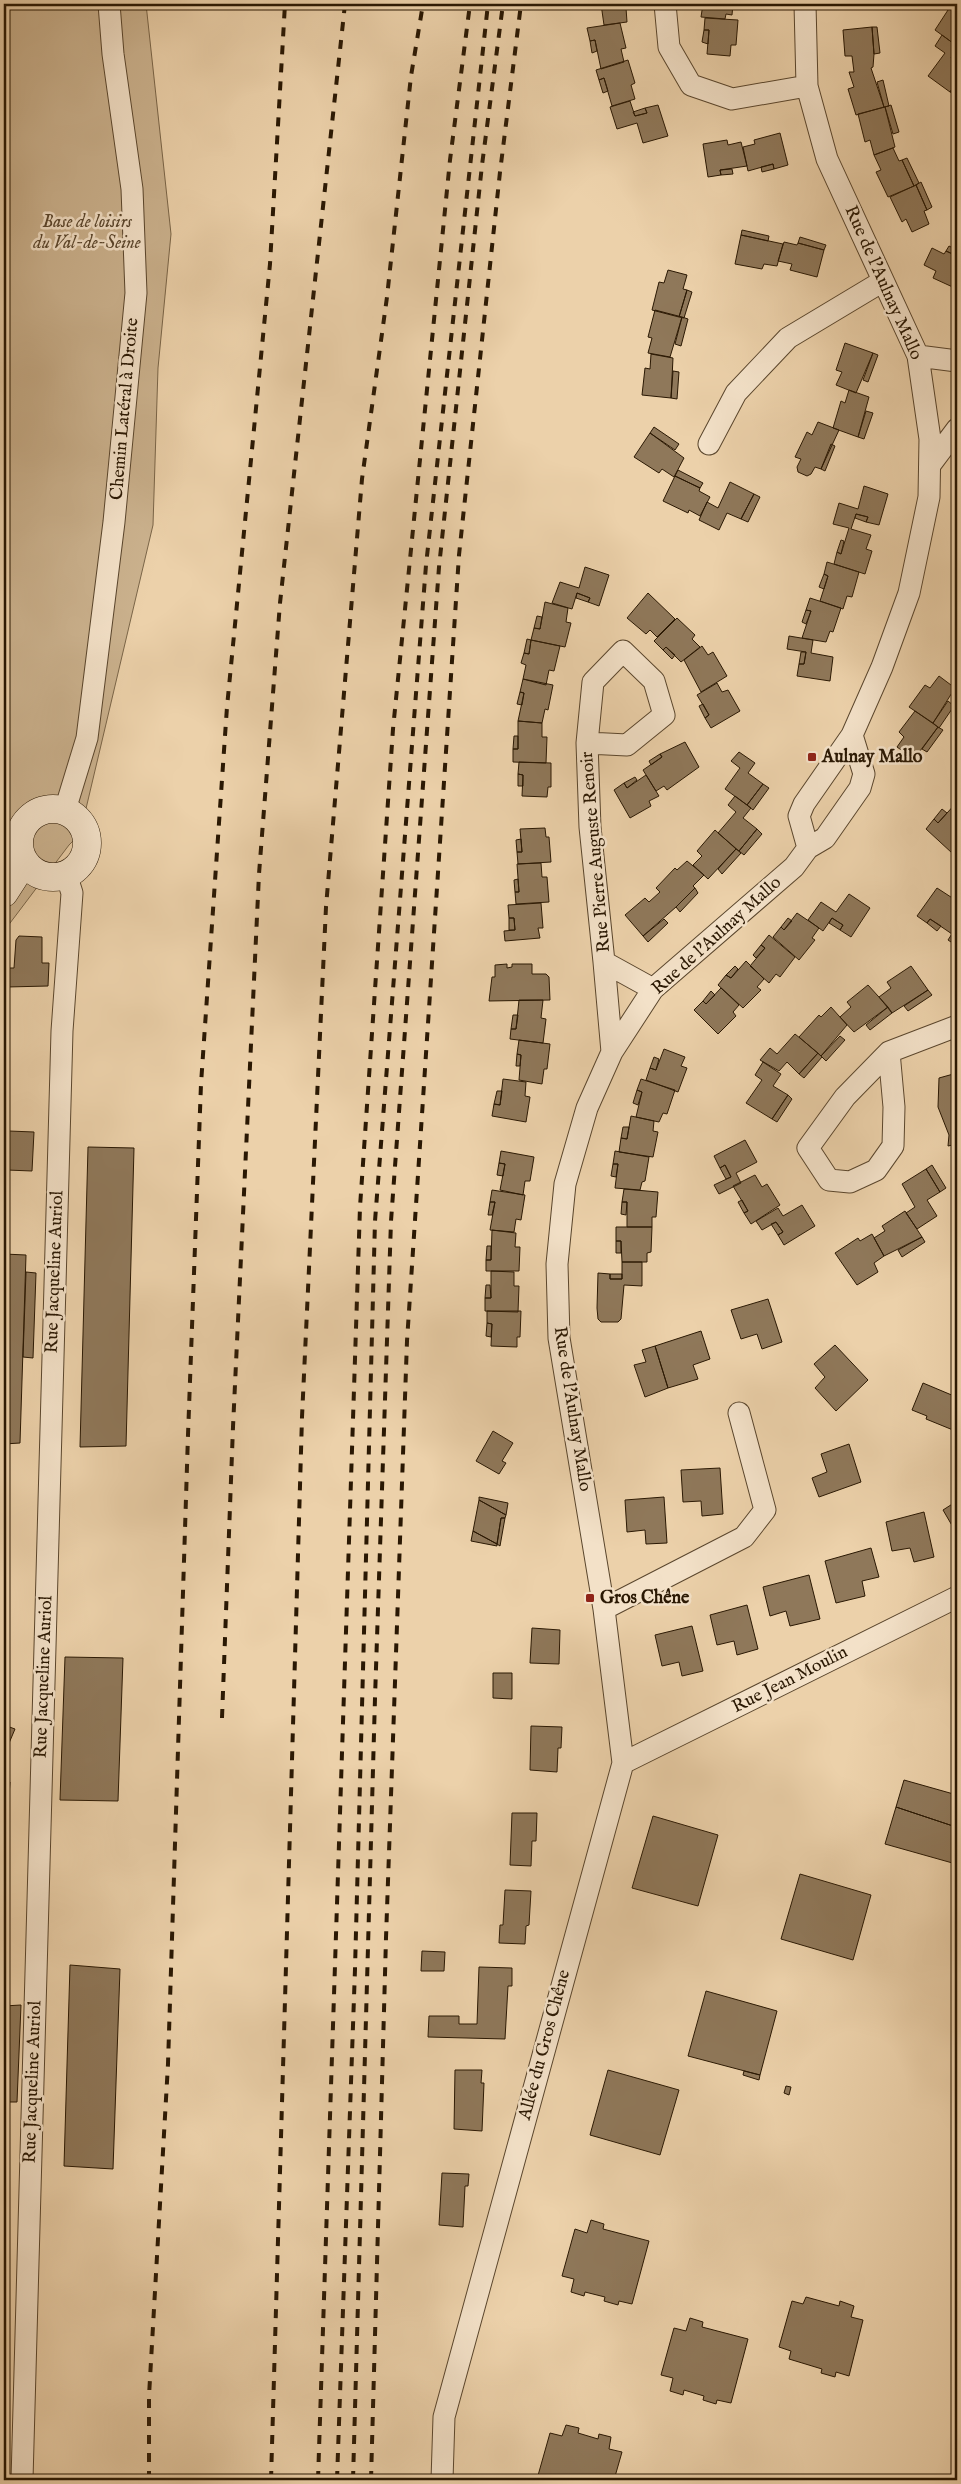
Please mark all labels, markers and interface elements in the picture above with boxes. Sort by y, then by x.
street label: Rue de l'Aulnay Mallo [839,202,928,364]
park label: Base de loisirs du Val-de-Seine [32,211,141,255]
street label: Chemin Latéral à Droite [106,317,144,501]
place label: Aulnay Mallo [821,746,923,769]
street label: Rue Pierre Auguste Renoir [576,750,616,954]
marker: Aulnay Mallo [806,751,818,763]
street label: Rue de l'Aulnay Mallo [647,872,787,1000]
street label: Rue Jacqueline Auriol [41,1190,69,1354]
street label: Rue de l'Aulnay Mallo [548,1325,596,1493]
place label: Gros Chêne [600,1587,690,1610]
marker: Gros Chêne [584,1592,596,1604]
street label: Rue Jacqueline Auriol [30,1595,58,1759]
street label: Rue Jean Moulin [728,1641,852,1719]
street label: Allée du Gros Chêne [514,1967,576,2124]
street label: Rue Jacqueline Auriol [19,2000,47,2164]

